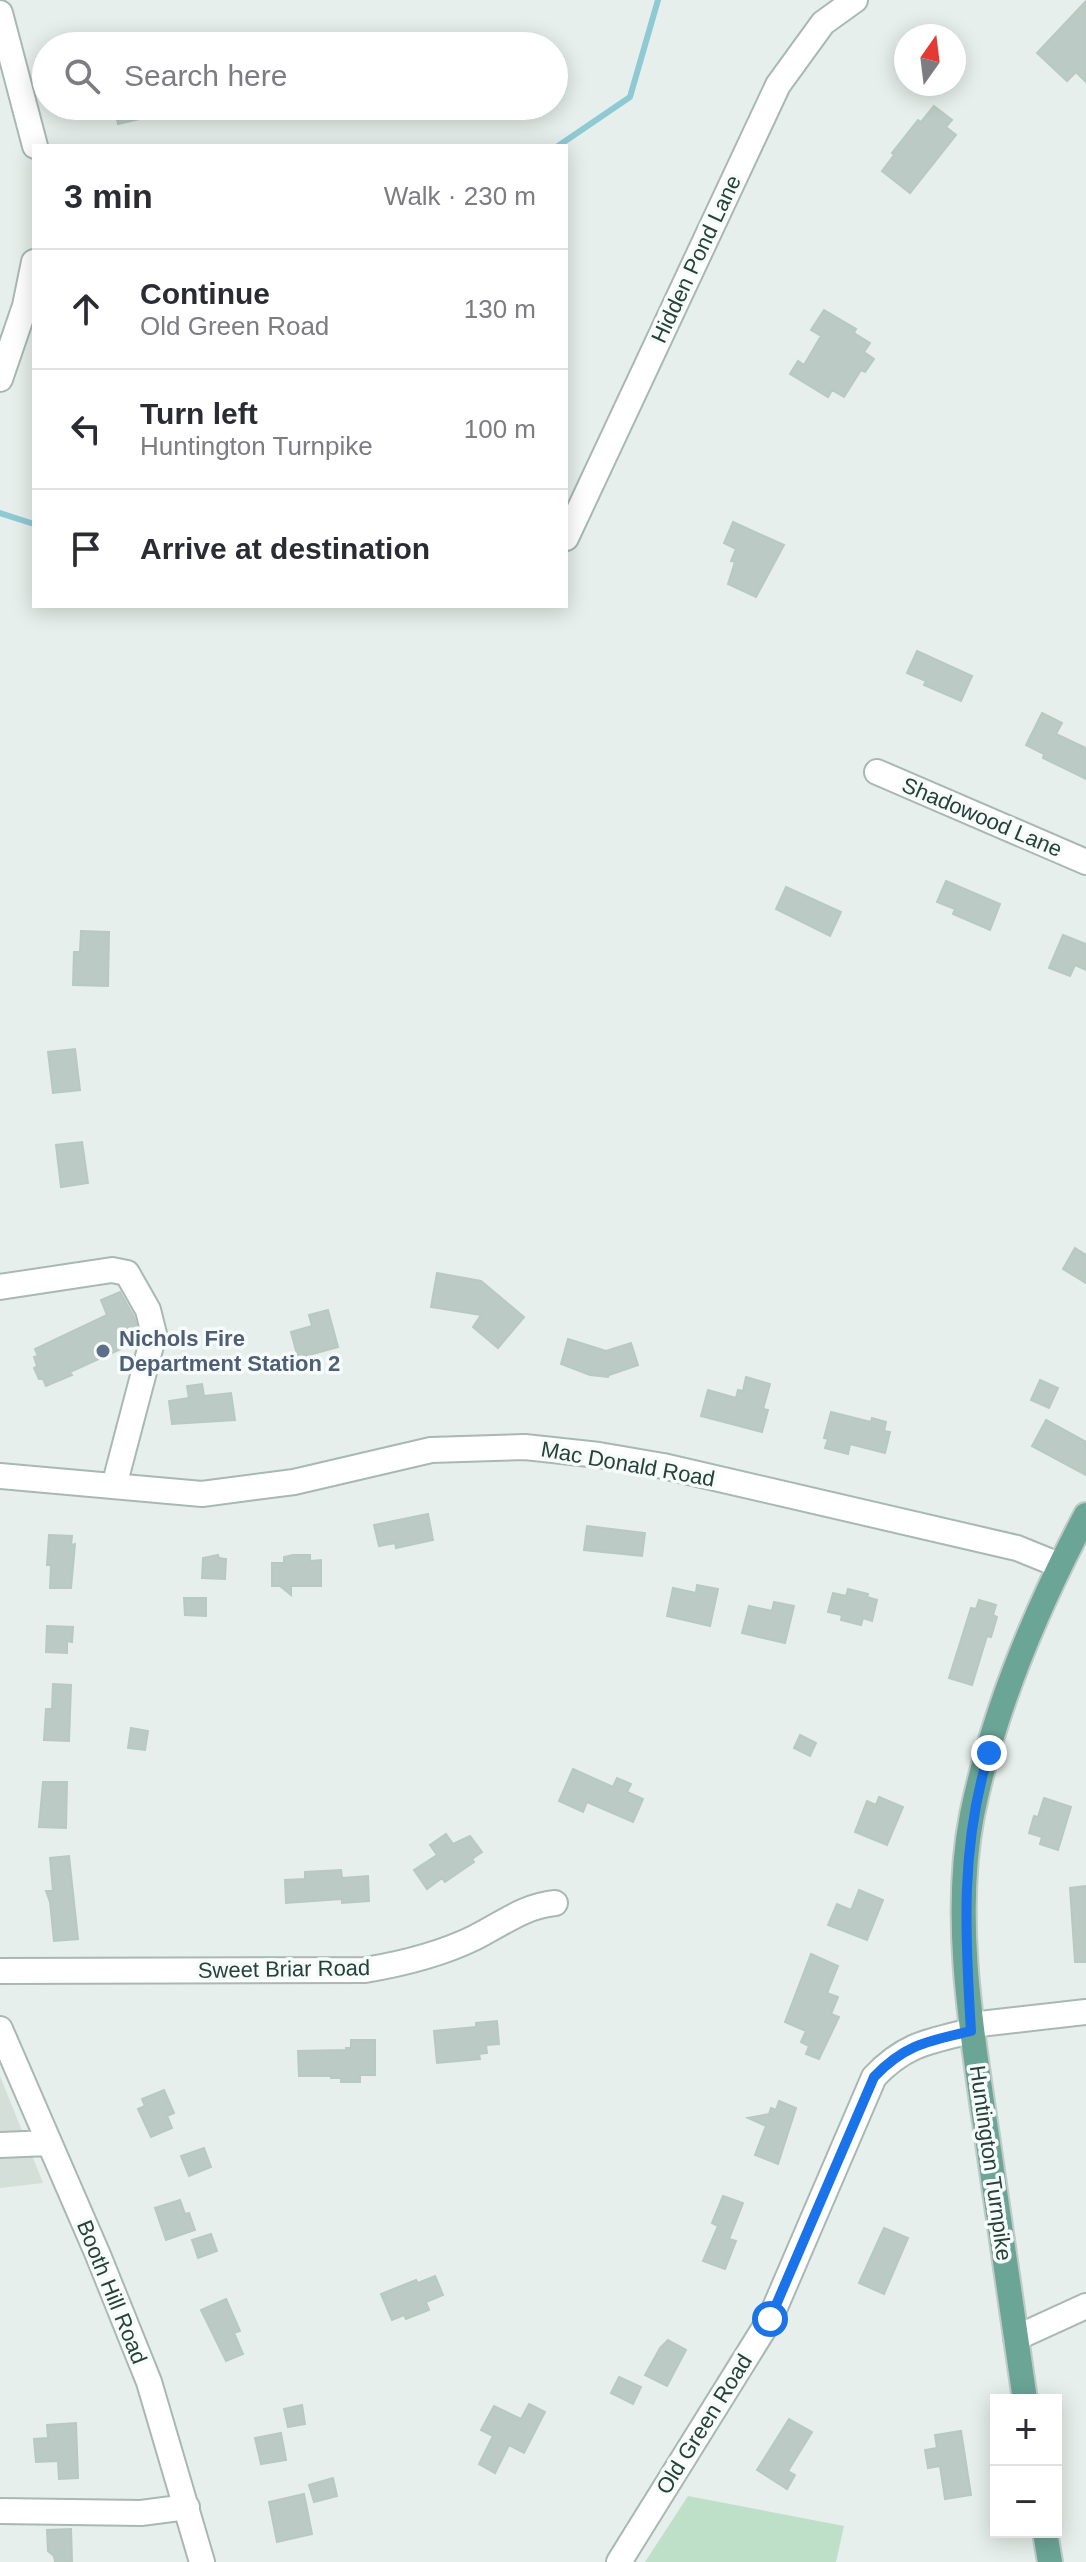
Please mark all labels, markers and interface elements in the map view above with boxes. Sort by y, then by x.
north arrow [894,24,966,96]
search box [32,32,568,120]
icon: search [60,54,104,98]
text: Search here [124,59,287,92]
street label: Hidden Pond Lane [646,171,746,347]
text: 3 min [64,177,153,215]
text: Walk · 230 m [384,181,536,211]
text: Continue [140,277,270,310]
icon: ahead [64,287,108,331]
text: 130 m [464,294,536,324]
text: Old Green Road [140,311,329,341]
text: Turn left [140,397,258,430]
icon: left [64,407,108,451]
text: 100 m [464,414,536,444]
text: Huntington Turnpike [140,431,373,461]
icon: arrive [64,527,108,571]
text: Arrive at destination [140,532,430,565]
street label: Shadowood Lane [898,772,1066,862]
place label: Nichols Fire Department Station 2 [119,1326,340,1376]
marker: Nichols Fire Department Station 2 [94,1342,112,1360]
street label: Mac Donald Road [539,1436,717,1492]
route end [971,1735,1007,1771]
street label: Sweet Briar Road [198,1955,370,1983]
street label: Huntington Turnpike [965,2064,1017,2262]
street label: Booth Hill Road [72,2216,152,2368]
route start [752,2301,788,2337]
street label: Old Green Road [651,2349,757,2499]
map controls [990,2394,1062,2538]
button: + [990,2394,1062,2466]
button: − [990,2466,1062,2538]

